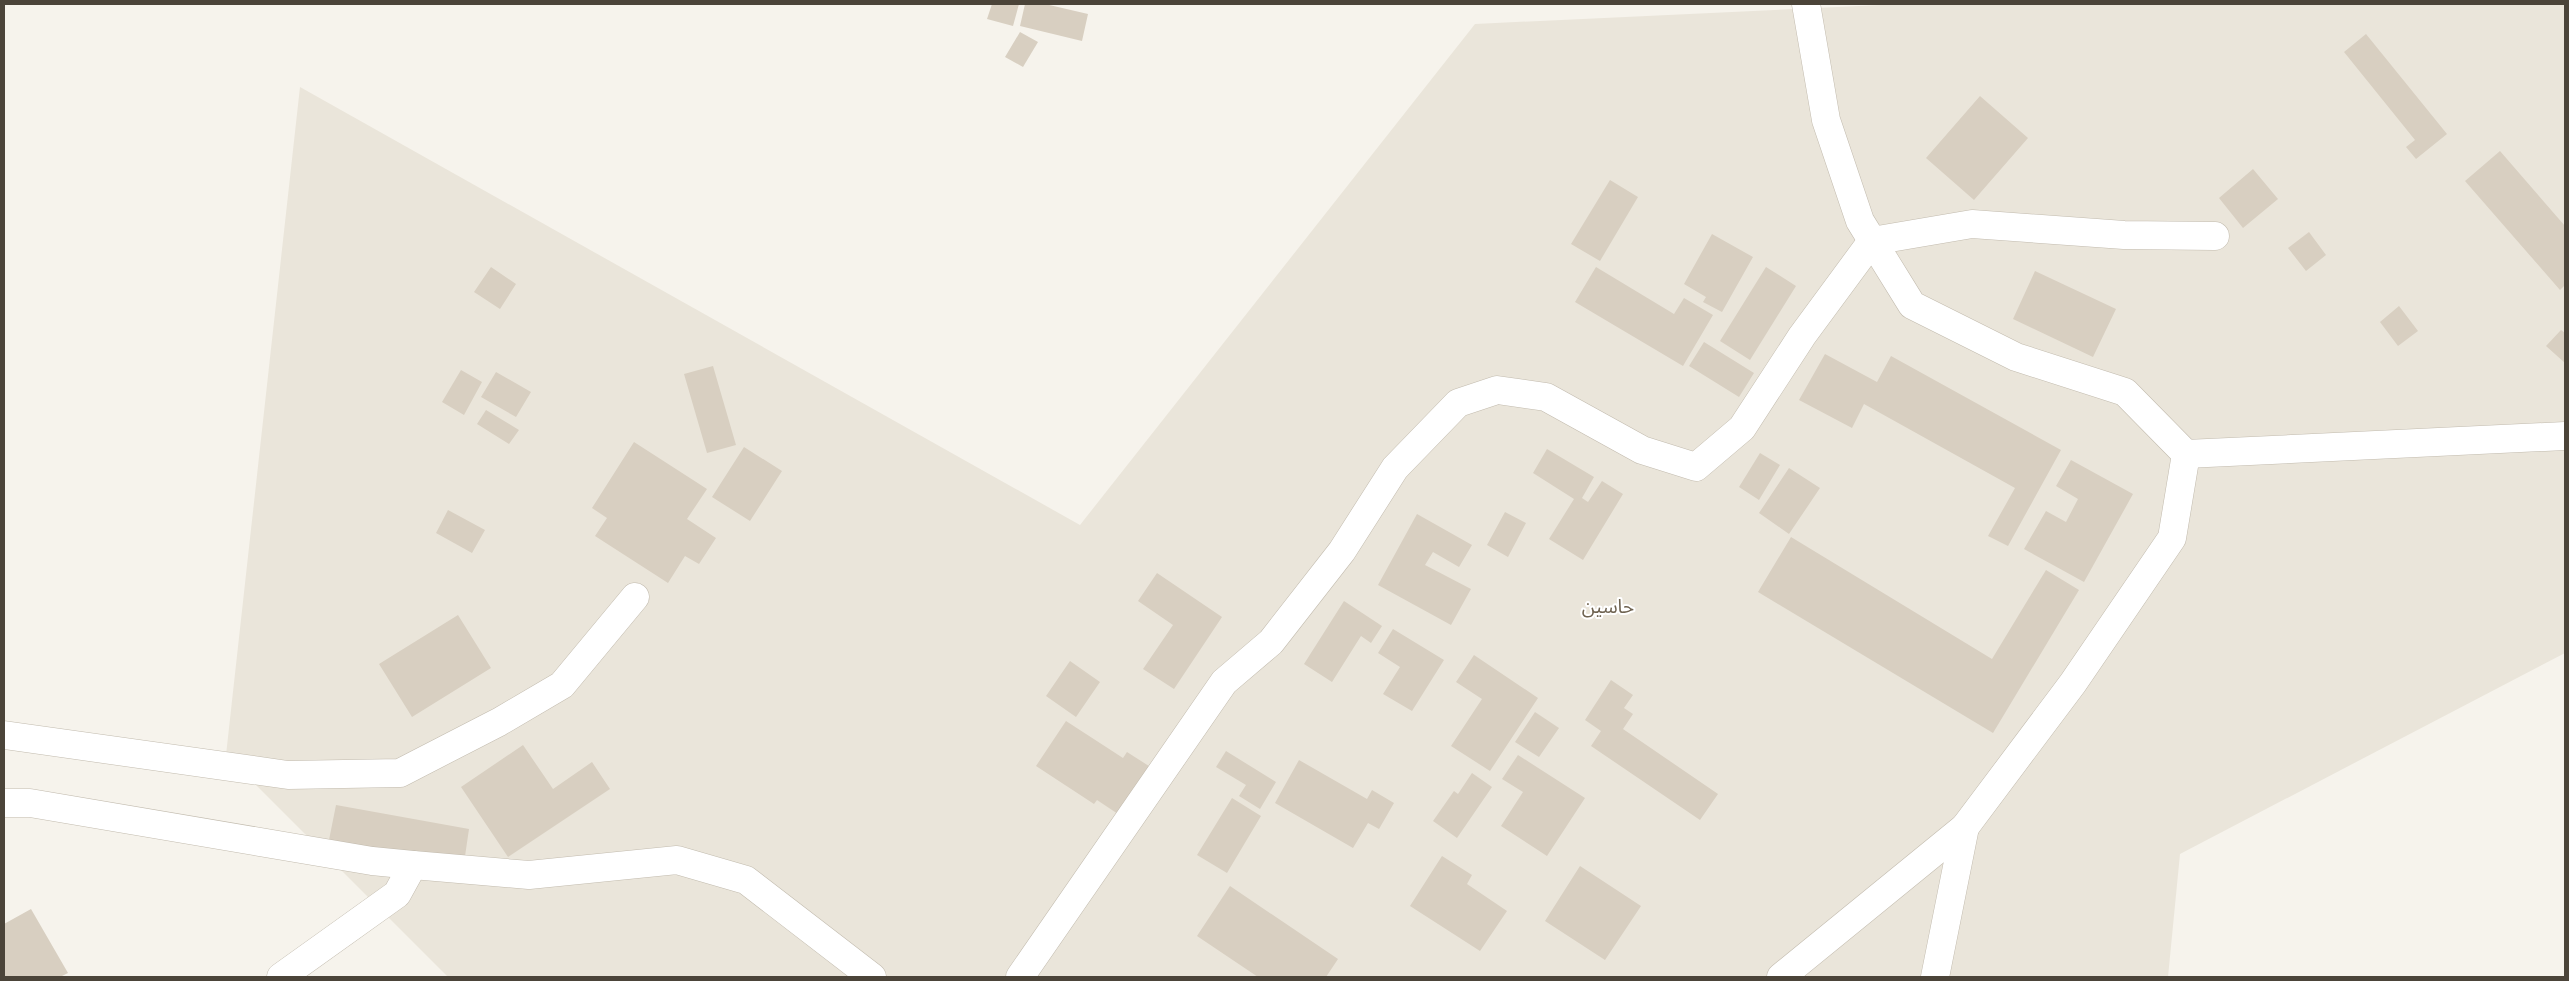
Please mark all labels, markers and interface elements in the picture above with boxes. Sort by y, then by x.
district label: حاسين [1582,594,1634,618]

